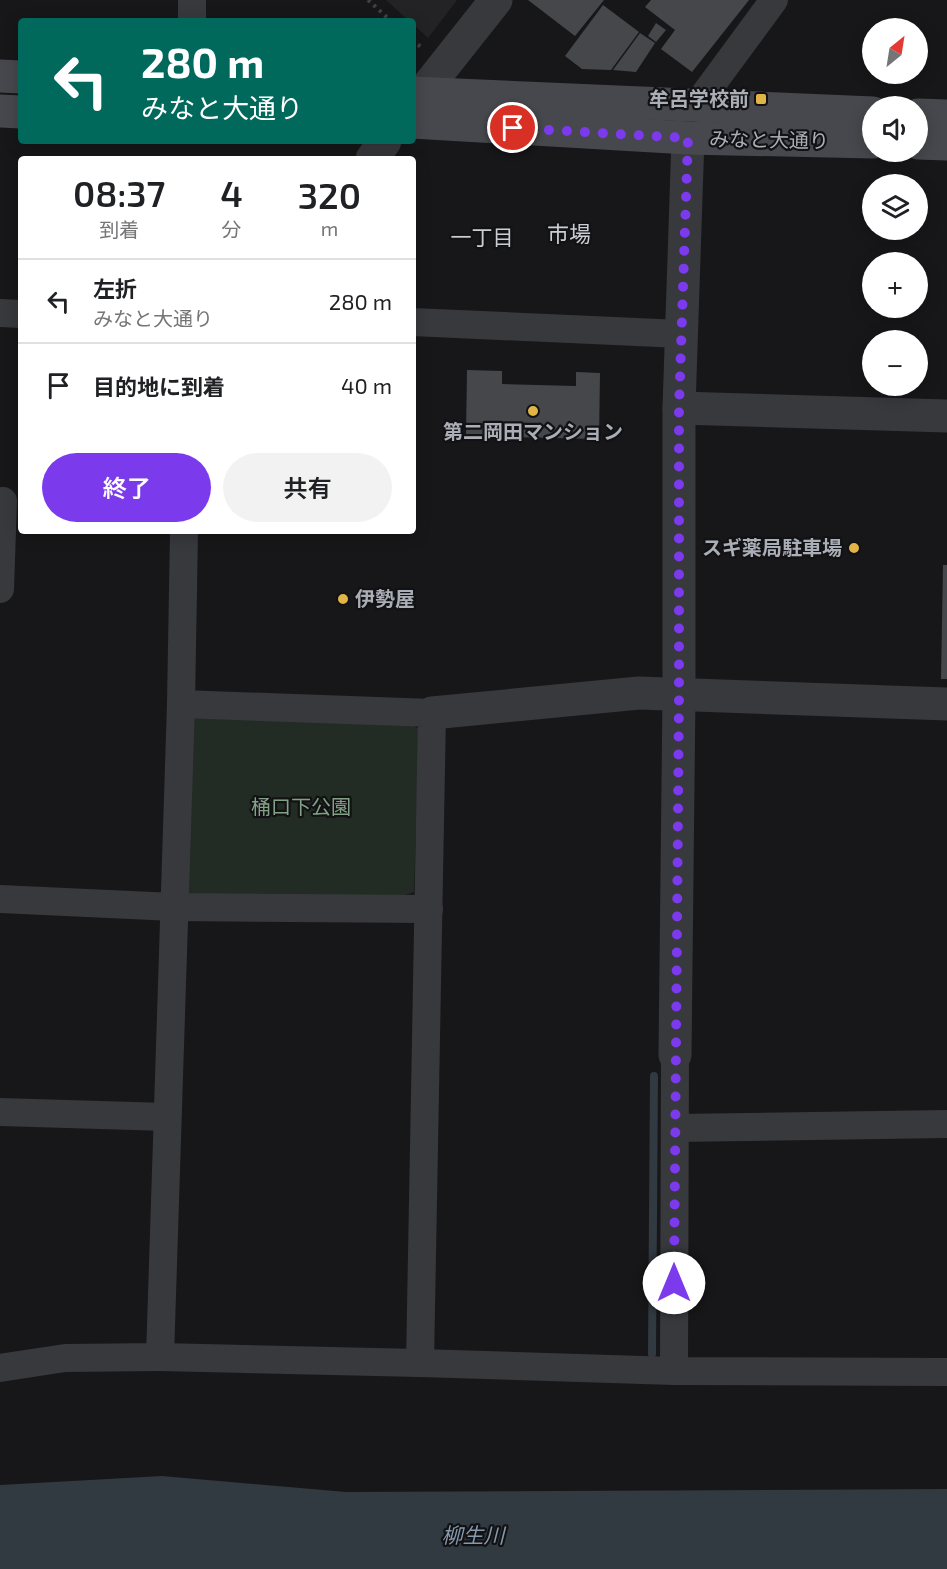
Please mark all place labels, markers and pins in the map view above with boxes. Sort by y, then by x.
place label: 牟呂学校前 [649,86,749,110]
marker: 牟呂学校前 [754,92,768,106]
pin [487,102,538,153]
marker: 第二岡田マンション [526,404,540,418]
place label: 第二岡田マンション [443,419,623,443]
place label: スギ薬局駐車場 [702,535,842,559]
marker: スギ薬局駐車場 [847,541,861,555]
place label: 伊勢屋 [355,586,415,610]
marker: 伊勢屋 [336,592,350,606]

